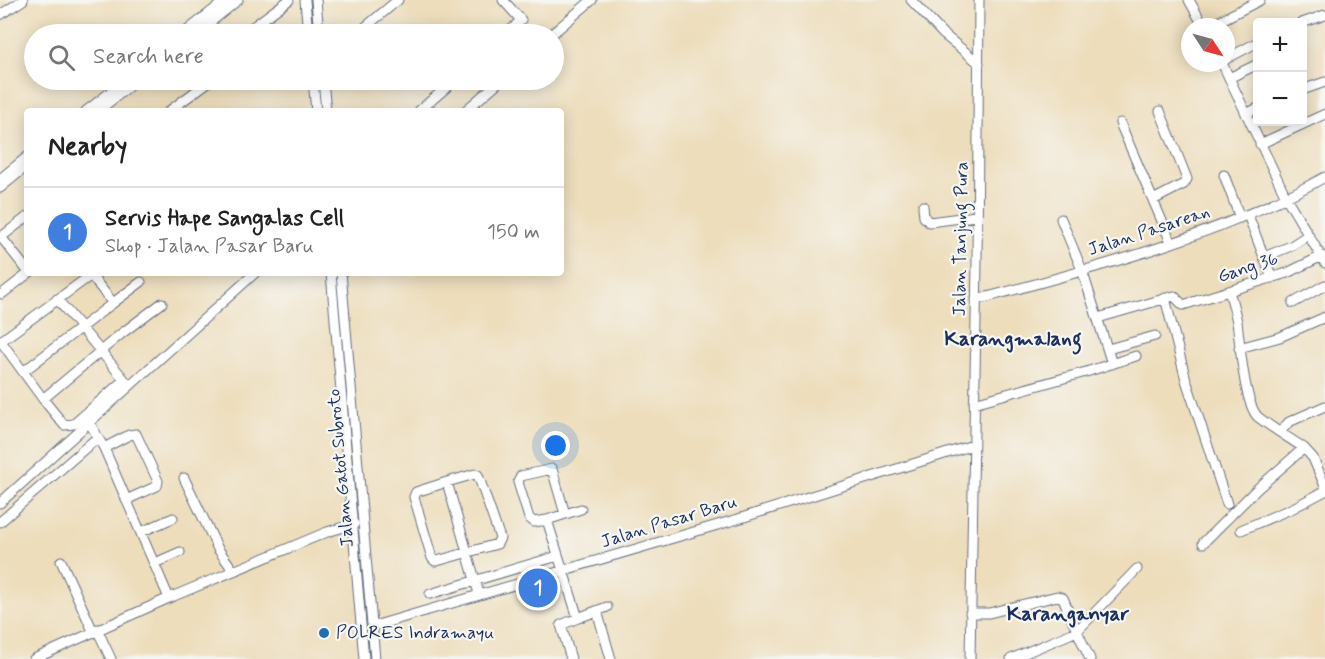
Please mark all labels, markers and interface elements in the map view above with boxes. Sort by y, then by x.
north arrow [1181,18,1235,72]
map controls [1253,18,1307,126]
button: + [1253,18,1307,72]
search box [24,24,564,90]
icon: search [45,41,78,74]
text: Search here [93,43,204,71]
button: − [1253,72,1307,126]
text: Nearby [48,130,127,164]
street label: Jalan Tanjung Pura [948,161,976,317]
street label: Jalan Pasarean [1085,200,1213,262]
text: Servis Hape Sangalas Cell [105,205,344,233]
text: 1 [63,219,72,246]
text: 150 m [487,219,540,246]
text: Shop · Jalan Pasar Baru [105,233,314,260]
street label: Gang 36 [1215,247,1282,290]
district label: Karangmalang [944,325,1082,355]
street label: Jalan Gatot Subroto [322,388,360,548]
your location [541,431,570,460]
street label: Jalan Pasar Baru [598,490,740,554]
pin: 1 [518,566,558,610]
district label: Karanganyar [1007,600,1130,628]
place label: POLRES Indramayu [336,621,494,645]
marker: POLRES Indramayu [317,626,331,640]

